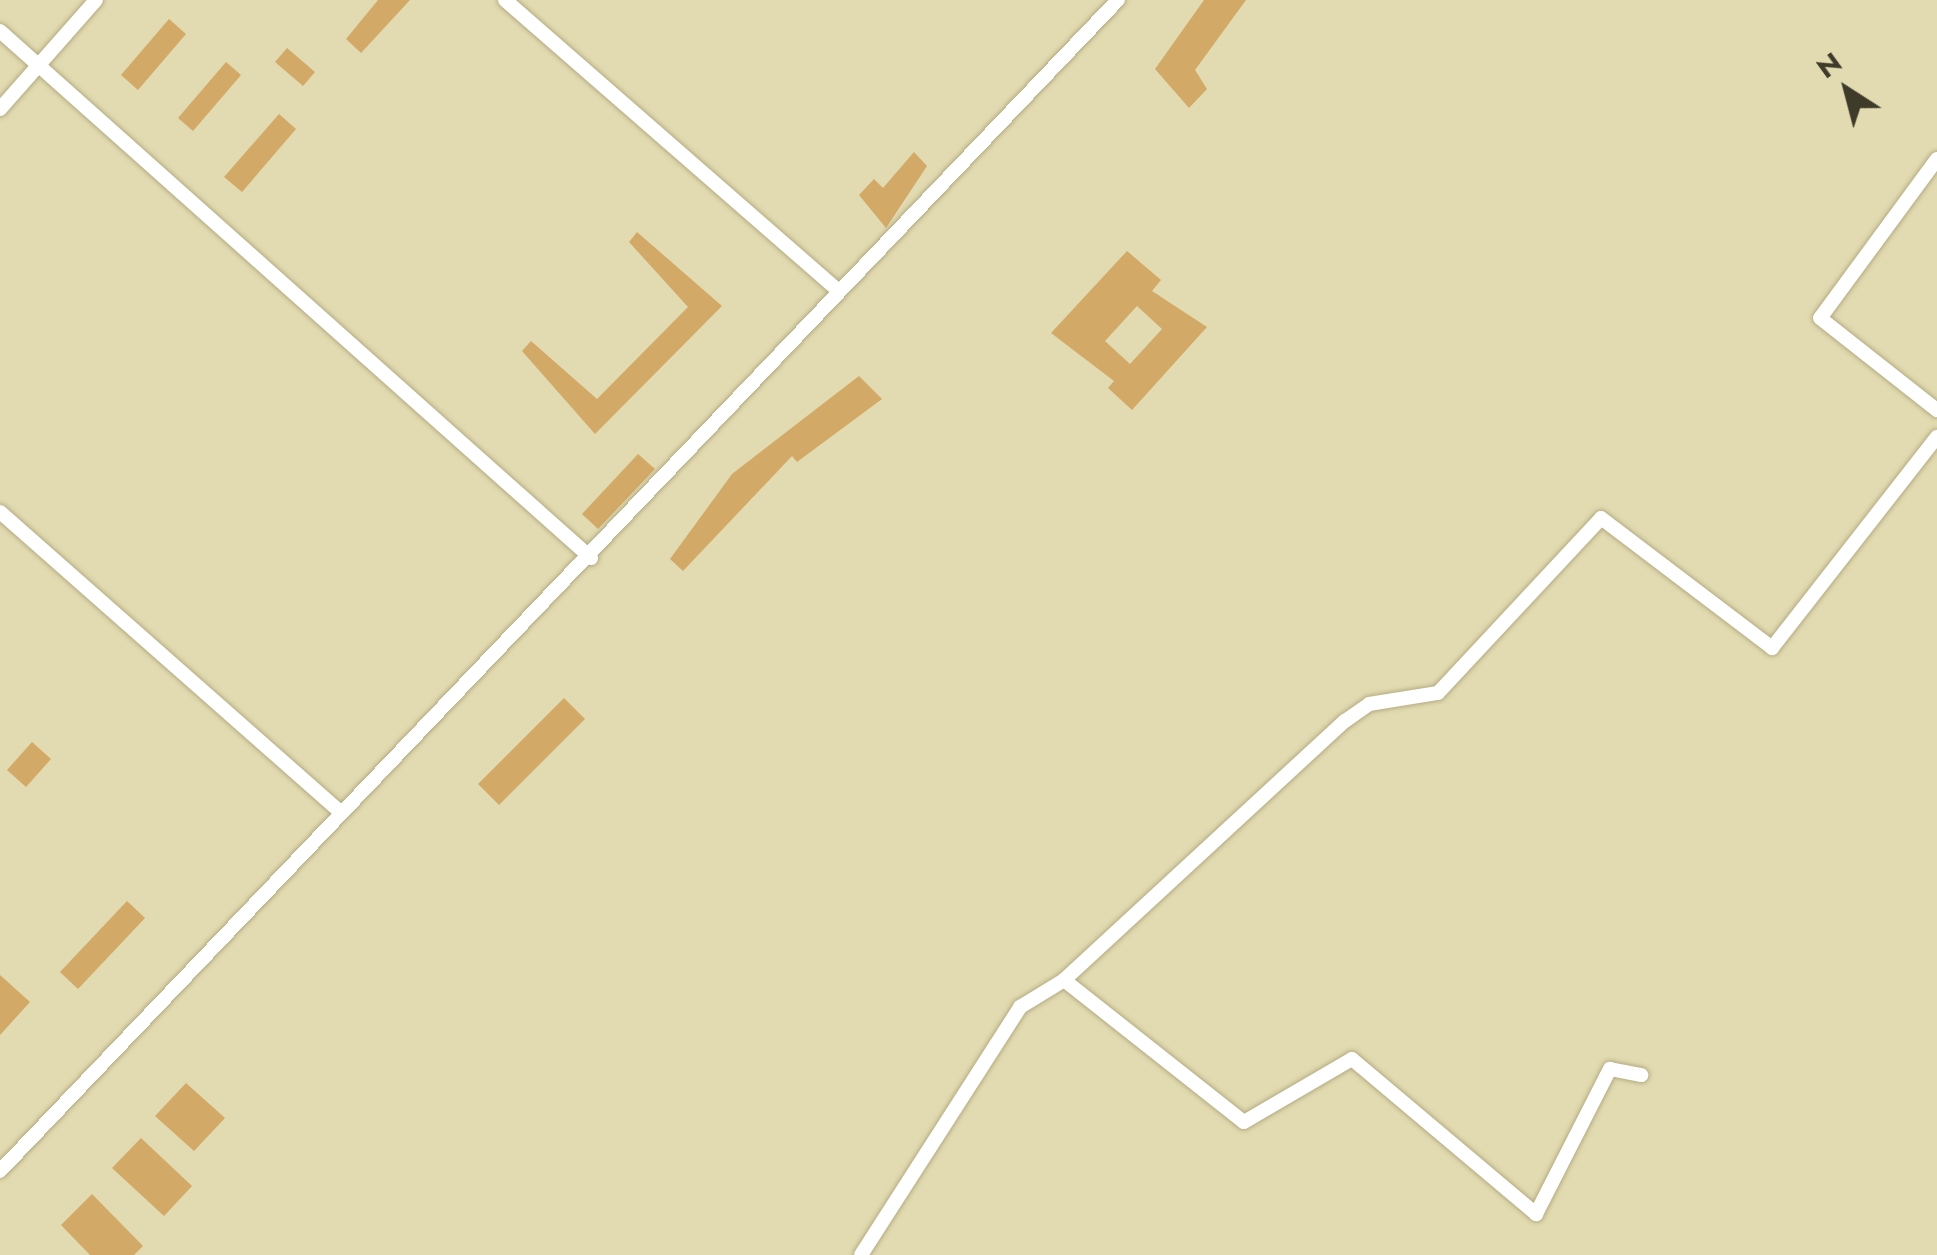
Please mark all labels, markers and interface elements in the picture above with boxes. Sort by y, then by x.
north arrow [1797,40,1897,140]
text: N [1808,42,1850,88]

